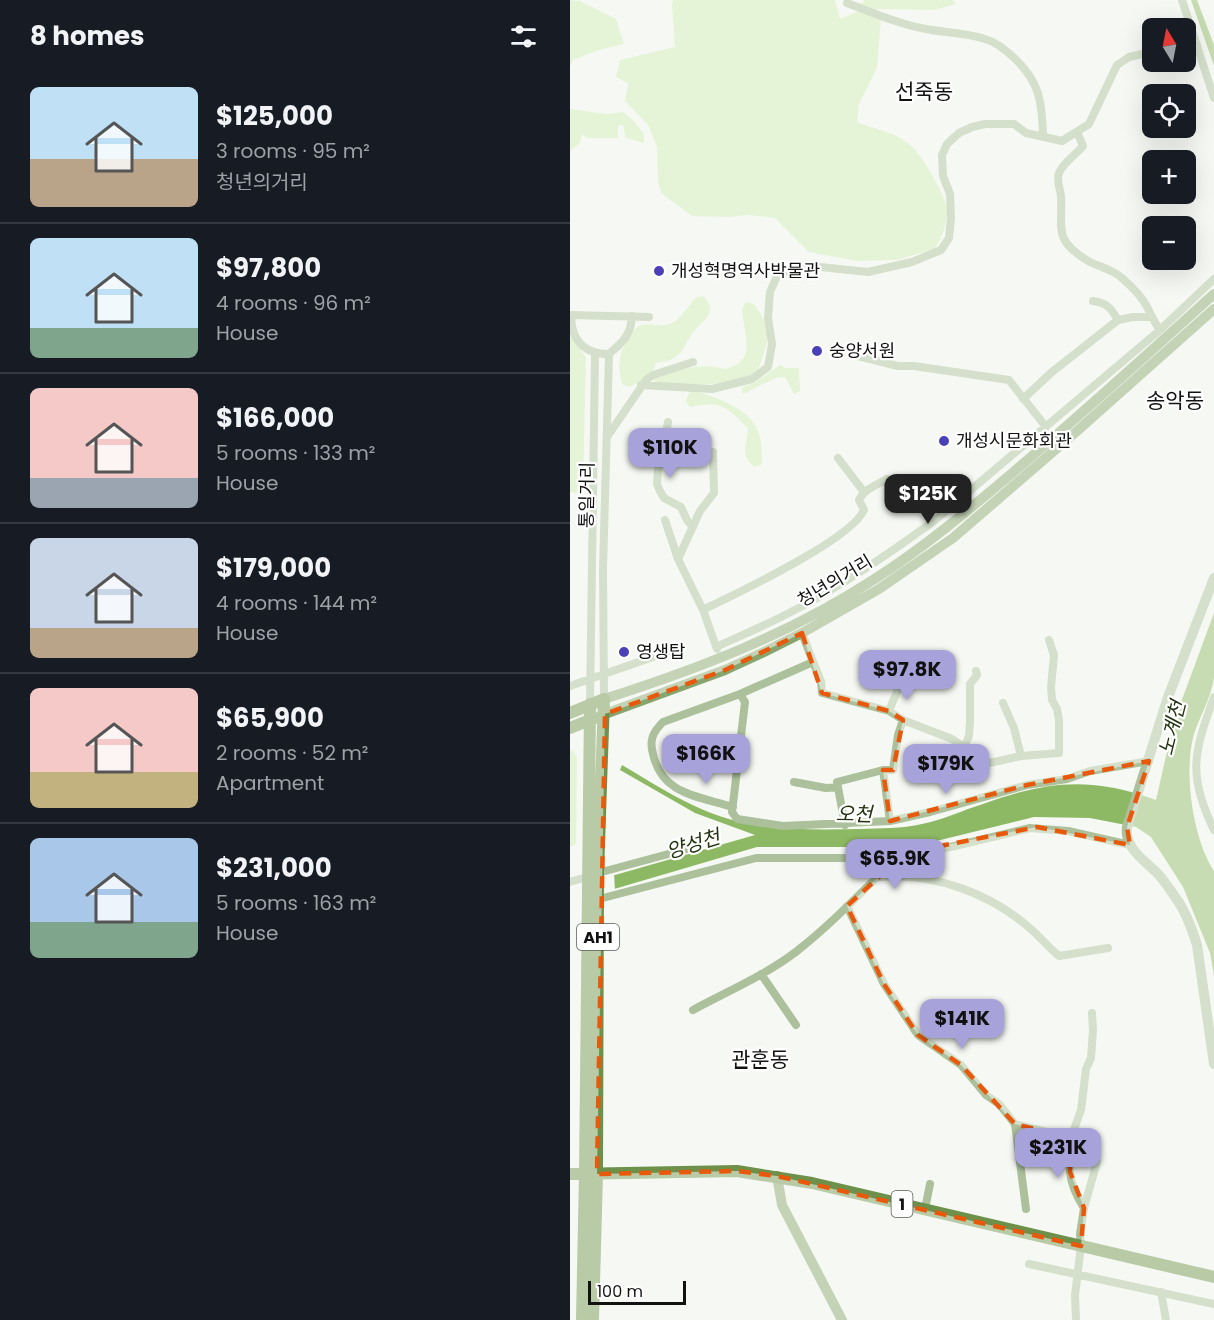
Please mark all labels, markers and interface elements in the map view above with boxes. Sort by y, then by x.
text: 8 homes [30,18,145,54]
north arrow [1142,18,1196,72]
map controls [1142,18,1196,270]
icon: filters [507,20,540,53]
district label: 선죽동 [895,77,953,106]
button: locate [1142,84,1196,138]
text: $125,000 [216,98,333,134]
icon: home [78,111,150,183]
text: 3 rooms · 95 m² [216,137,370,165]
button: + [1142,150,1196,204]
text: 청년의거리 [216,168,308,196]
button: − [1142,216,1196,270]
text: $97,800 [216,250,321,286]
place label: 개성혁명역사박물관 [671,258,820,283]
icon: home [78,262,150,334]
marker: 개성혁명역사박물관 [652,264,666,278]
text: 4 rooms · 96 m² [216,289,371,317]
text: House [216,319,278,347]
place label: 숭양서원 [829,338,895,363]
marker: 숭양서원 [810,344,824,358]
district label: 송악동 [1146,386,1204,415]
text: $166,000 [216,400,334,436]
icon: home [78,412,150,484]
pin: $110K [628,428,712,479]
place label: 개성시문화회관 [956,428,1072,453]
text: $110K [642,433,698,461]
marker: 개성시문화회관 [937,434,951,448]
text: 5 rooms · 133 m² [216,439,375,467]
street label: 통일거리 [573,462,600,528]
text: House [216,469,278,497]
pin: $125K [886,474,970,525]
text: $125K [898,479,958,507]
street label: 청년의거리 [793,549,877,613]
text: $179,000 [216,550,331,586]
icon: home [78,562,150,634]
text: 4 rooms · 144 m² [216,589,377,617]
text: House [216,619,278,647]
place label: 영생탑 [636,639,686,664]
marker: 영생탑 [617,645,631,659]
pin: $97.8K [858,650,956,701]
text: $97.8K [873,655,941,683]
water label: 노계천 [1152,695,1193,758]
text: $65,900 [216,700,324,736]
icon: home [78,712,150,784]
pin: $166K [664,734,748,785]
text: 2 rooms · 52 m² [216,739,368,767]
text: $166K [676,739,736,767]
pin: $179K [904,744,988,795]
text: $179K [917,749,975,777]
text: Apartment [216,769,324,797]
water label: 오천 [835,800,875,828]
water label: 양성천 [663,822,726,865]
pin: $65.9K [846,839,944,890]
text: $65.9K [860,844,930,872]
text: $231,000 [216,850,332,886]
icon: home [78,862,150,934]
text: 5 rooms · 163 m² [216,889,376,917]
text: House [216,919,278,947]
road number: AH1 [577,924,619,950]
pin: $141K [920,999,1004,1050]
text: $141K [934,1004,990,1032]
district label: 관훈동 [731,1045,789,1074]
pin: $231K [1016,1128,1100,1179]
text: $231K [1029,1133,1087,1161]
road number: 1 [892,1191,912,1217]
scale bar [588,1278,686,1306]
text: 100 m [597,1280,643,1303]

